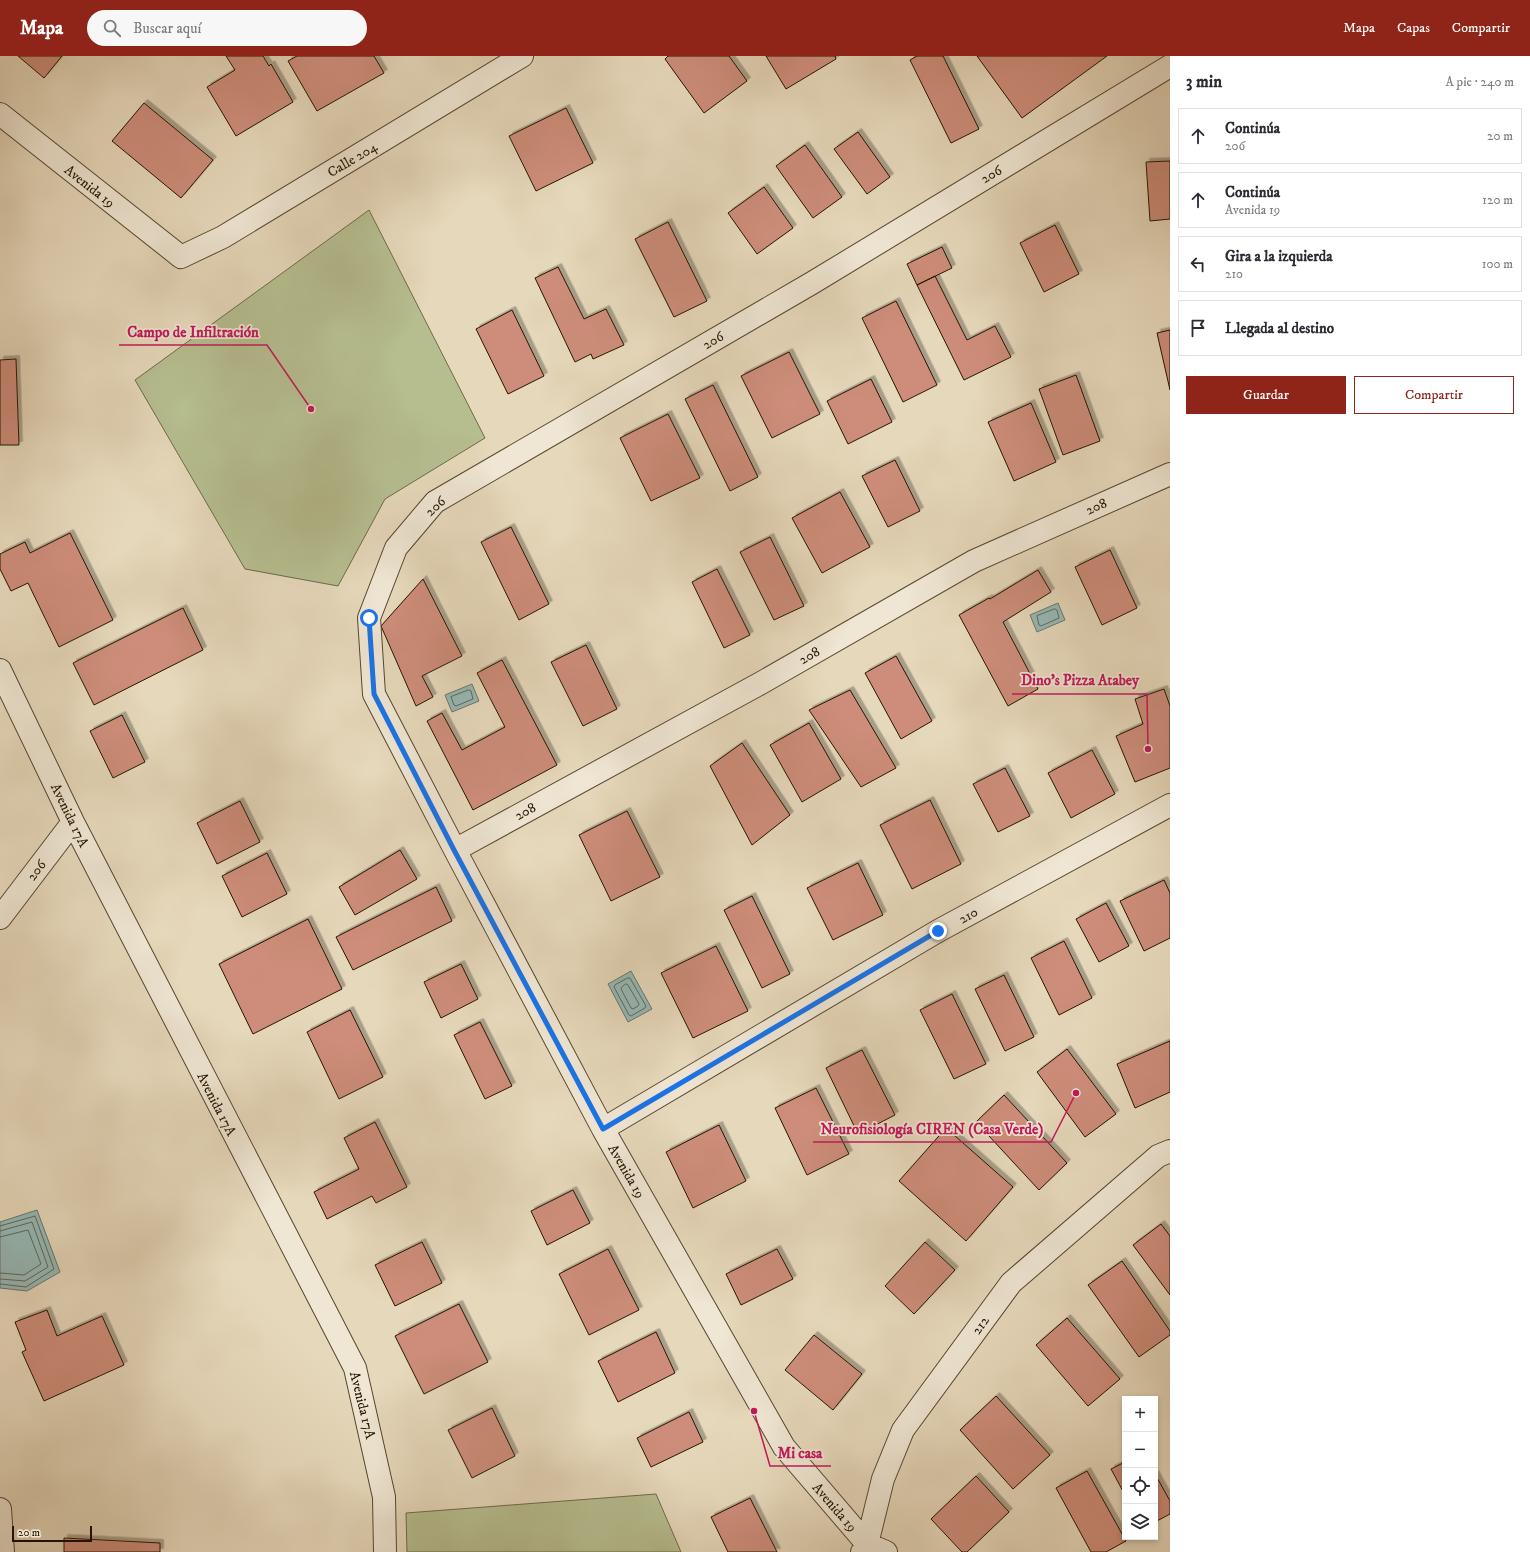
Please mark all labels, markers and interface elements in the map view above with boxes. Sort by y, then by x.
search box [87,10,367,46]
text: Mapa [20,17,63,40]
icon: search [101,17,123,39]
text: Buscar aquí [133,19,201,38]
text: Mapa [1343,19,1375,37]
text: Capas [1397,19,1430,37]
text: Compartir [1452,19,1510,37]
text: 3 min [1186,71,1222,93]
text: A pie · 240 m [1446,74,1514,90]
text: Continúa [1225,119,1280,138]
icon: ahead [1187,125,1209,147]
text: 20 m [1487,128,1513,144]
street label: Calle 204 [324,138,381,182]
text: 206 [1225,138,1245,154]
street label: Avenida 19 [60,161,118,212]
street label: 206 [978,161,1006,188]
text: Continúa [1225,183,1280,202]
icon: ahead [1187,189,1209,211]
text: 120 m [1482,192,1513,208]
text: Avenida 19 [1225,202,1280,218]
text: Gira a la izquierda [1225,247,1333,266]
icon: left [1187,253,1209,275]
text: 100 m [1482,256,1513,272]
text: 210 [1225,266,1243,282]
icon: arrive [1187,317,1209,339]
callout: Campo de Infiltración [119,318,267,345]
text: Llegada al destino [1225,319,1334,338]
text: Campo de Infiltración [127,323,259,342]
street label: 206 [700,327,728,354]
button: Guardar [1186,376,1346,414]
button: Compartir [1354,376,1514,414]
street label: 206 [422,492,450,521]
street label: 208 [1083,494,1110,519]
route start [360,609,378,627]
street label: 208 [796,643,823,669]
callout: Dino's Pizza Atabey [1012,667,1147,694]
text: Dino's Pizza Atabey [1021,671,1140,690]
street label: Avenida 17A [46,781,93,851]
street label: 208 [512,799,539,825]
street label: 206 [23,856,51,885]
street label: 210 [956,903,981,928]
route end [929,922,947,940]
street label: Avenida 17A [192,1070,240,1140]
callout: Neurofisiología CIREN (Casa Verde) [813,1115,1051,1142]
text: Neurofisiología CIREN (Casa Verde) [821,1120,1043,1139]
street label: Avenida 19 [603,1141,649,1202]
street label: 212 [968,1313,994,1339]
street label: Avenida 17A [345,1370,379,1442]
map controls [1122,1396,1158,1540]
button: + [1122,1396,1158,1432]
button: − [1122,1432,1158,1468]
callout: Mi casa [770,1439,831,1466]
text: Mi casa [777,1444,823,1463]
button: locate [1122,1468,1158,1504]
street label: Avenida 19 [808,1479,861,1536]
button: layers [1122,1504,1158,1540]
scale bar [12,1524,92,1543]
text: 20 m [18,1526,40,1540]

